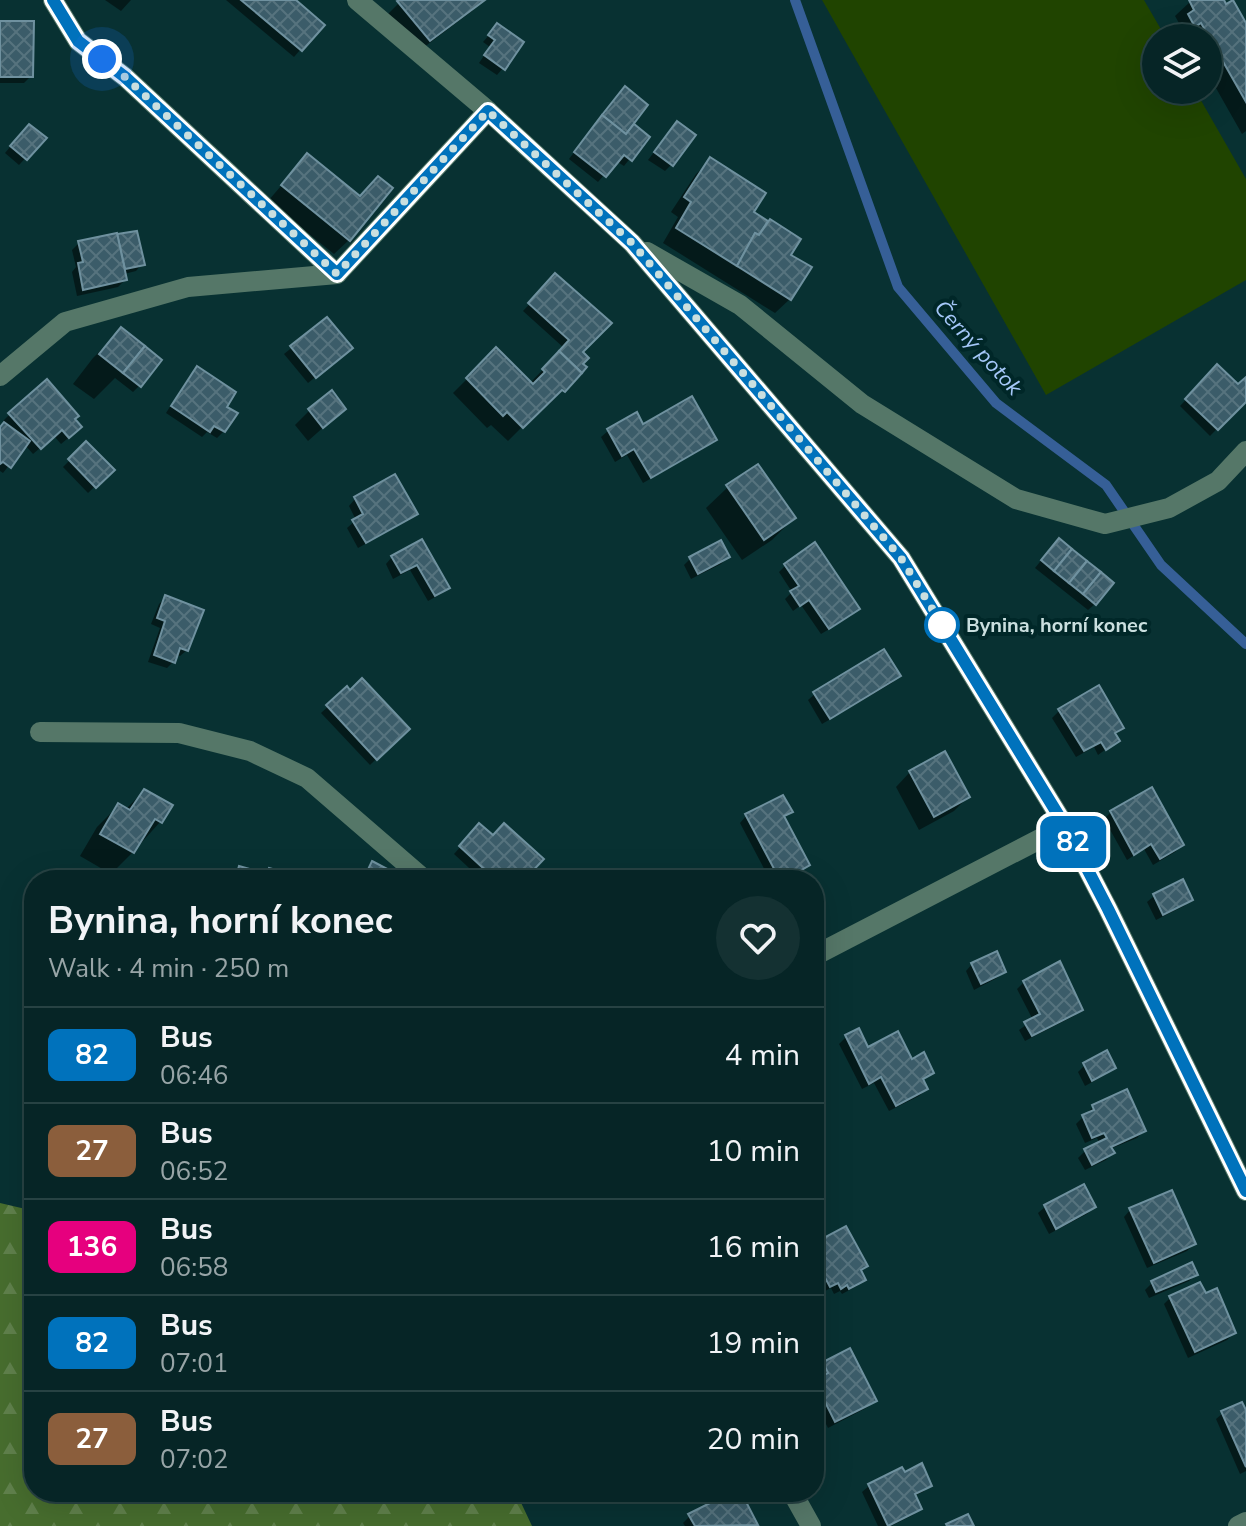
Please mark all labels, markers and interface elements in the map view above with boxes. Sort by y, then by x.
map controls [1142,24,1222,104]
button: layers [1142,24,1222,104]
your location [82,39,122,79]
water label: Černý potok [927,294,1030,403]
marker: Bynina, horní konec [925,608,959,642]
place label: Bynina, horní konec [966,612,1148,639]
line badge: 82 [1037,816,1109,868]
text: 82 [1056,823,1090,861]
text: Bynina, horní konec [48,895,393,946]
button: heart [716,896,800,980]
text: Walk · 4 min · 250 m [48,951,289,986]
text: Bus [160,1017,213,1058]
text: 4 min [725,1035,800,1076]
text: 82 [75,1036,109,1074]
text: 06:46 [160,1058,228,1093]
text: Bus [160,1113,213,1154]
text: 10 min [707,1131,800,1172]
text: 27 [75,1132,109,1170]
text: 06:52 [160,1154,228,1189]
text: Bus [160,1209,213,1250]
text: 16 min [707,1227,800,1268]
text: 136 [67,1228,117,1266]
text: 06:58 [160,1250,228,1285]
text: Bus [160,1305,213,1346]
text: 19 min [707,1323,800,1364]
text: 82 [75,1324,109,1362]
text: 07:01 [160,1346,228,1381]
text: Bus [160,1401,213,1442]
text: 20 min [707,1419,800,1460]
text: 27 [75,1420,109,1458]
text: 07:02 [160,1442,228,1477]

